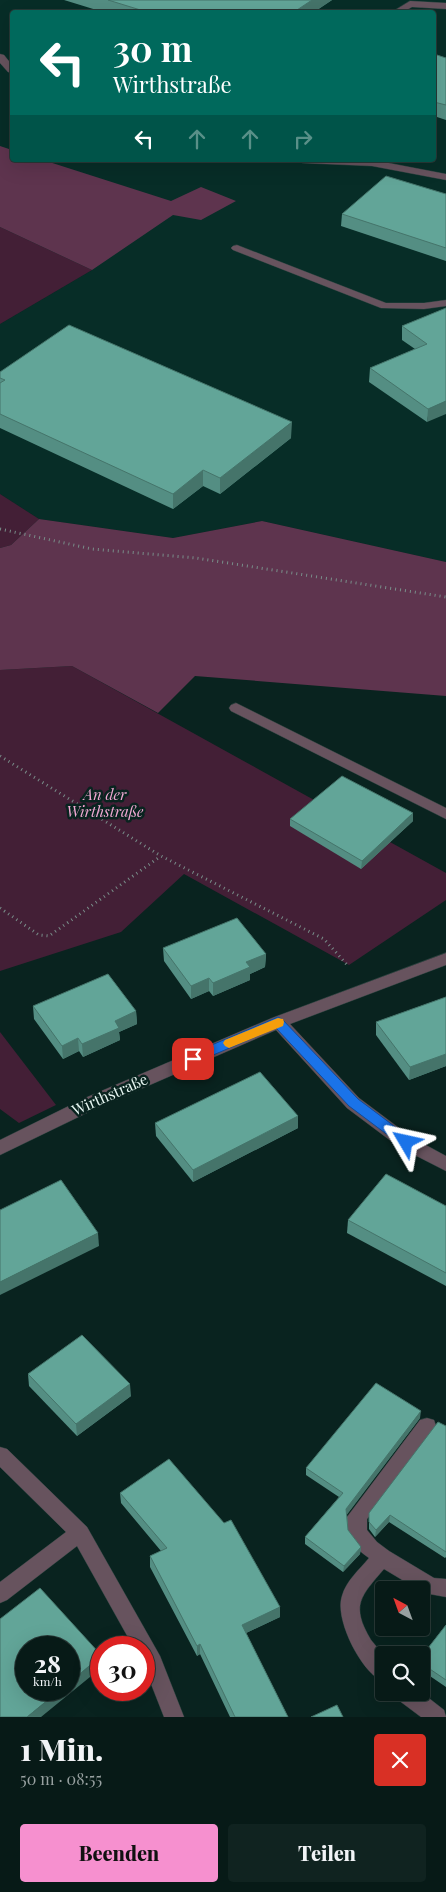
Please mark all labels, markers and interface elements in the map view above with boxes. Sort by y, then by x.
text: 30 m [113,24,193,71]
icon: left [30,30,95,95]
text: Wirthstraße [113,69,232,99]
icon: left [130,125,158,153]
icon: ahead [183,125,211,153]
icon: ahead [236,125,264,153]
icon: right [289,125,317,153]
park label: An der Wirthstraße [67,784,144,821]
pin [172,1038,214,1080]
icon: arrive [179,1045,207,1073]
street label: Wirthstraße [68,1068,151,1120]
position arrow [379,1115,431,1167]
north arrow [375,1581,430,1636]
map controls [375,1581,430,1701]
speed limit sign: 30 [90,1636,155,1701]
text: 28 [34,1646,61,1679]
button: search [375,1646,430,1701]
text: km/h [33,1673,62,1689]
text: 1 Min. [20,1729,103,1769]
button: close [374,1734,426,1786]
text: 50 m · 08:55 [20,1768,102,1789]
button: Beenden [20,1824,218,1882]
button: Teilen [228,1824,426,1882]

